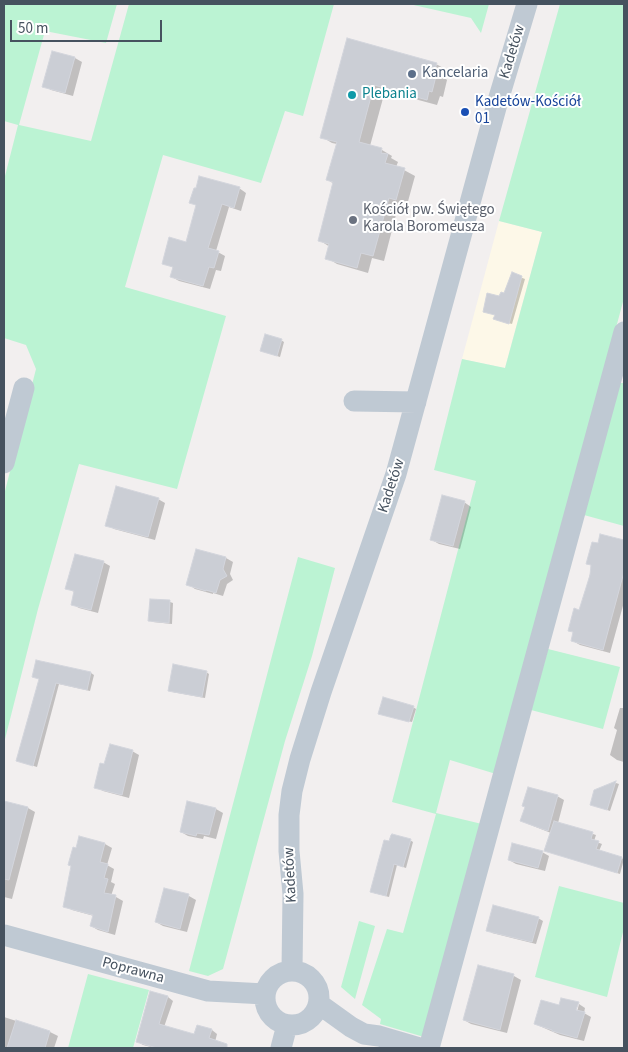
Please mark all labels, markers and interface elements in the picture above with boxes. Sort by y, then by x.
scale bar [12,10,165,42]
text: 50 m [18,18,48,39]
street label: Kadetów [496,23,530,81]
place label: Kancelaria [422,65,488,83]
marker: Kancelaria [406,68,418,80]
place label: Plebania [362,86,417,104]
marker: Plebania [346,89,358,101]
place label: Kadetów-Kościół 01 [475,94,581,129]
marker: Kadetów-Kościół 01 [459,106,471,118]
place label: Kościół pw. Świętego Karola Boromeusza [363,202,495,237]
marker: Kościół pw. Świętego Karola Boromeusza [347,214,359,226]
street label: Kadetów [375,457,409,515]
street label: Kadetów [281,847,301,903]
street label: Poprawna [100,954,166,988]

